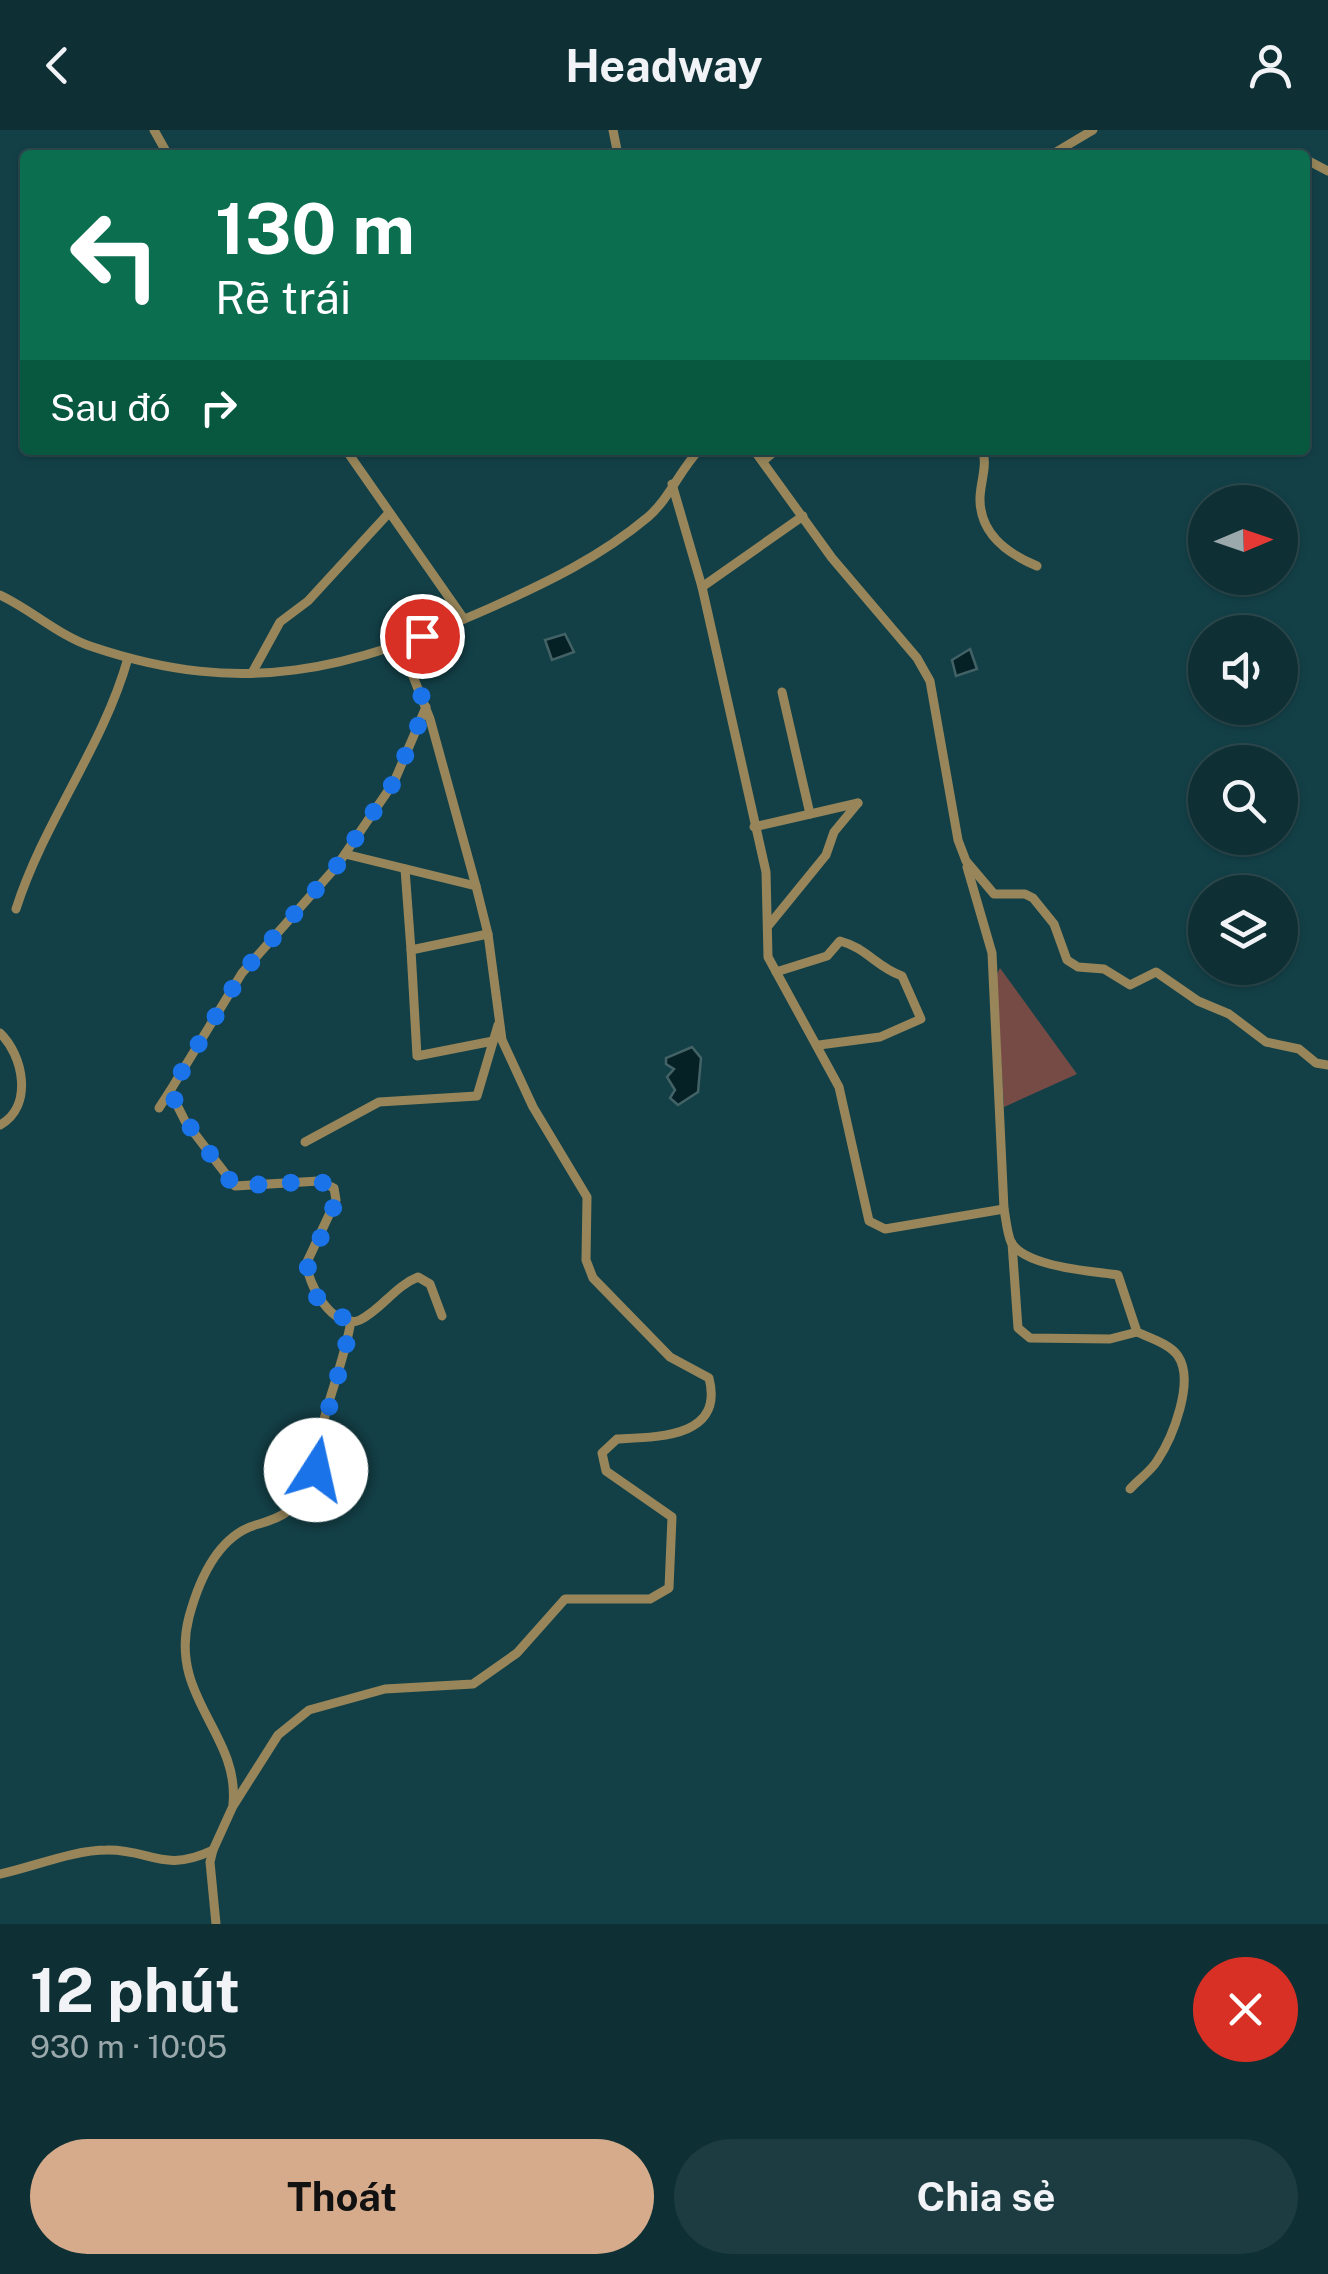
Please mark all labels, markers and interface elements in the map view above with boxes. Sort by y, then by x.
icon: back [30,38,85,93]
icon: person [1243,38,1298,93]
text: Headway [565,39,763,92]
text: 130 m [215,187,415,270]
icon: left [50,190,180,320]
text: Rẽ trái [215,271,351,324]
icon: right [191,380,246,435]
text: Sau đó [50,385,171,430]
north arrow [1188,485,1298,595]
map controls [1188,485,1298,985]
pin [380,594,465,679]
icon: arrive [395,609,450,664]
button: sound [1188,615,1298,725]
button: search [1188,745,1298,855]
button: layers [1188,875,1298,985]
position arrow [264,1418,368,1522]
text: 12 phút [30,1955,240,2026]
button: close [1193,1957,1298,2062]
text: 930 m · 10:05 [30,2028,227,2065]
button: Thoát [30,2139,654,2254]
button: Chia sẻ [674,2139,1298,2254]

